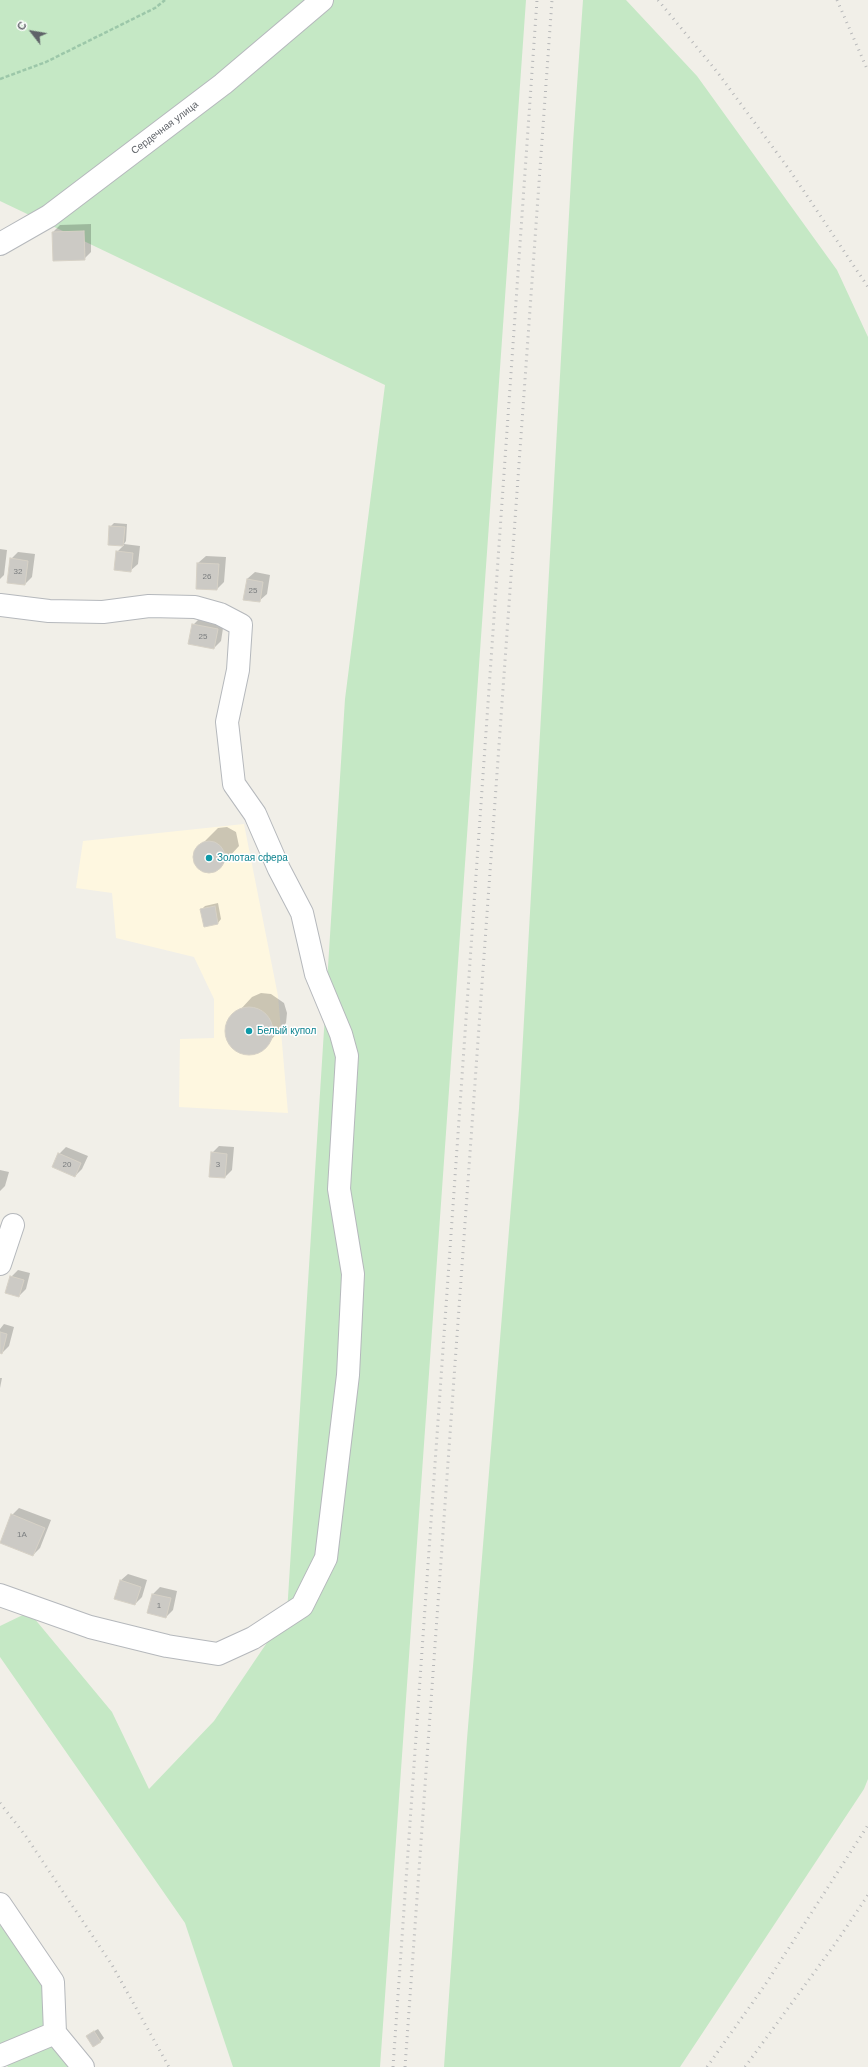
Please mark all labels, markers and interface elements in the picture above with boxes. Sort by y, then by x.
north arrow [12,12,52,52]
text: С [15,19,29,32]
street label: Сердечная улица [129,99,201,157]
house number: 32 [14,567,22,577]
house number: 26 [203,572,211,582]
house number: 25 [249,586,257,596]
house number: 25 [199,632,207,642]
place label: Золотая сфера [217,852,288,864]
marker: Золотая сфера [204,853,214,863]
place label: Белый купол [257,1025,316,1037]
marker: Белый купол [244,1026,254,1036]
house number: 20 [63,1160,71,1170]
house number: 3 [216,1160,220,1170]
house number: 1А [17,1530,27,1540]
house number: 1 [157,1601,161,1611]

